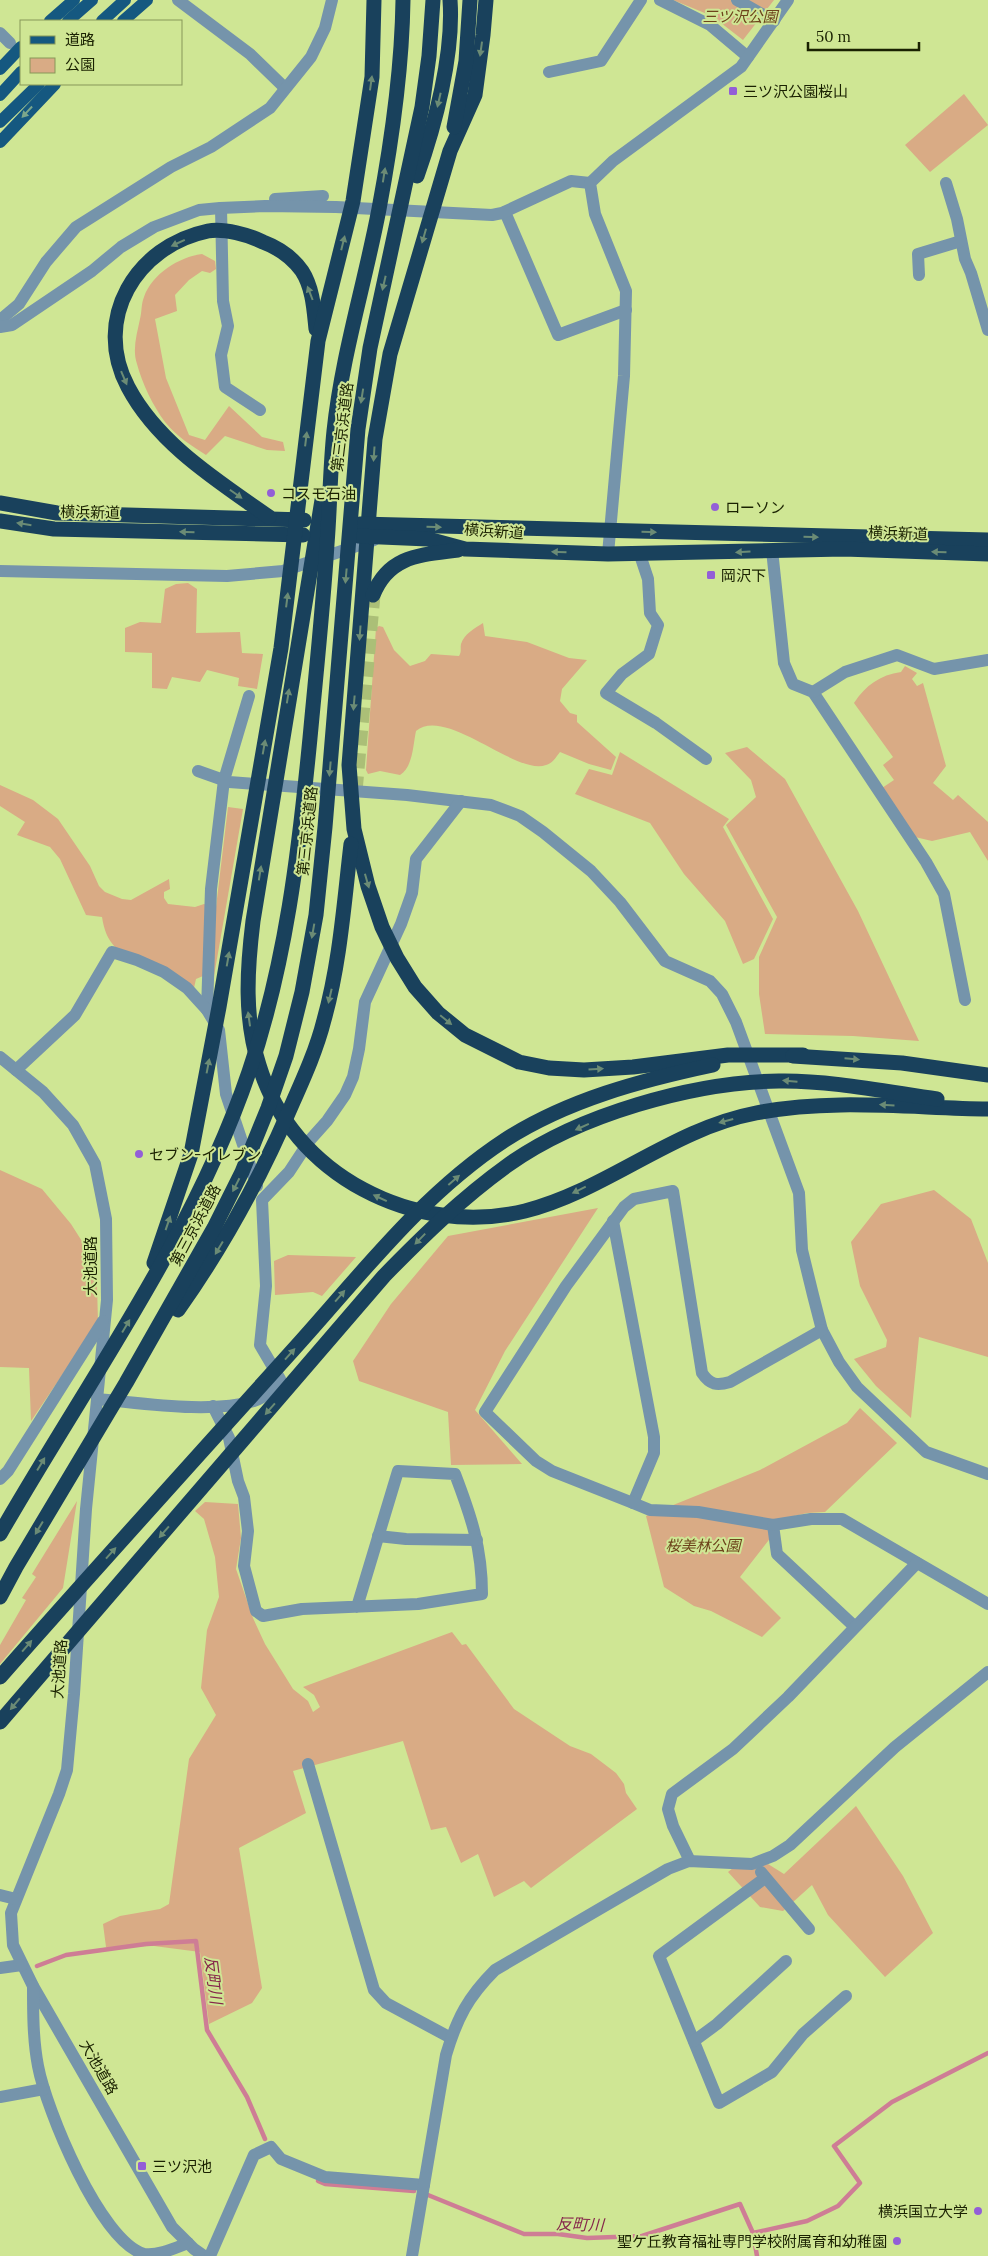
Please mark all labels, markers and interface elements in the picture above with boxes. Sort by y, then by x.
park label: 三ツ沢公園 [702,7,779,26]
legend [20,20,182,85]
scale bar [808,20,919,52]
text: 50 m [816,27,851,46]
text: 道路 [65,30,95,49]
one-way arrow [477,41,485,57]
text: 公園 [65,55,95,74]
one-way arrow [367,74,375,90]
place label: 三ツ沢公園桜山 [743,82,848,101]
marker: 三ツ沢公園桜山 [727,85,739,97]
one-way arrow [434,93,442,109]
one-way arrow [21,106,33,118]
one-way arrow [380,167,388,183]
one-way arrow [420,229,428,244]
one-way arrow [339,235,347,250]
one-way arrow [171,239,185,247]
one-way arrow [380,276,388,291]
one-way arrow [306,286,314,300]
one-way arrow [121,371,129,385]
street label: 第三京浜道路 [327,381,357,473]
one-way arrow [358,389,366,405]
one-way arrow [302,430,310,446]
one-way arrow [370,446,378,462]
place label: コスモ石油 [281,484,356,503]
marker: コスモ石油 [265,487,277,499]
one-way arrow [229,489,243,499]
place label: ローソン [725,498,785,517]
marker: ローソン [709,501,721,513]
street label: 横浜新道 [60,502,120,522]
street label: 横浜新道 [463,519,525,543]
one-way arrow [16,520,32,528]
street label: 横浜新道 [868,522,928,544]
one-way arrow [426,523,442,531]
one-way arrow [178,528,194,536]
one-way arrow [641,528,657,536]
one-way arrow [803,533,819,541]
one-way arrow [551,548,567,556]
one-way arrow [735,548,751,556]
one-way arrow [931,548,947,556]
place label: 岡沢下 [721,566,766,585]
one-way arrow [341,568,349,584]
marker: 岡沢下 [705,569,717,581]
one-way arrow [283,592,291,608]
one-way arrow [356,626,364,642]
one-way arrow [285,687,293,703]
one-way arrow [350,695,358,711]
one-way arrow [260,739,268,755]
one-way arrow [326,761,334,777]
street label: 第三京浜道路 [293,785,321,877]
one-way arrow [257,865,265,881]
one-way arrow [363,873,371,888]
one-way arrow [308,923,316,939]
one-way arrow [224,951,232,967]
one-way arrow [326,989,334,1004]
one-way arrow [245,1011,253,1027]
one-way arrow [439,1015,453,1025]
one-way arrow [845,1055,861,1063]
one-way arrow [204,1059,212,1074]
one-way arrow [589,1065,605,1073]
one-way arrow [782,1077,798,1085]
one-way arrow [879,1101,895,1109]
one-way arrow [718,1117,733,1125]
one-way arrow [575,1123,589,1131]
place label: セブン-イレブン [149,1145,261,1164]
marker: セブン-イレブン [133,1148,145,1160]
one-way arrow [447,1174,459,1186]
one-way arrow [232,1178,240,1193]
street label: 第三京浜道路 [165,1181,225,1269]
one-way arrow [572,1186,586,1194]
one-way arrow [372,1193,387,1202]
one-way arrow [164,1215,172,1230]
one-way arrow [415,1232,427,1244]
street label: 大池道路 [81,1236,100,1296]
one-way arrow [215,1241,224,1254]
one-way arrow [335,1290,346,1303]
one-way arrow [122,1319,131,1332]
one-way arrow [284,1348,295,1361]
one-way arrow [264,1402,275,1415]
one-way arrow [37,1458,46,1471]
one-way arrow [34,1521,43,1534]
one-way arrow [158,1525,169,1538]
park label: 桜美林公園 [665,1536,742,1555]
one-way arrow [105,1547,117,1559]
street label: 大池道路 [47,1638,71,1700]
one-way arrow [22,1640,33,1653]
one-way arrow [9,1698,21,1710]
water label: 反町川 [201,1955,227,2007]
street label: 大池道路 [76,2036,122,2098]
place label: 三ツ沢池 [152,2157,212,2176]
marker: 三ツ沢池 [136,2160,148,2172]
place label: 横浜国立大学 [878,2202,968,2221]
marker: 横浜国立大学 [972,2205,984,2217]
water label: 反町川 [556,2213,606,2235]
place label: 聖ケ丘教育福祉専門学校附属育和幼稚園 [617,2232,887,2251]
marker: 聖ケ丘教育福祉専門学校附属育和幼稚園 [891,2235,903,2247]

